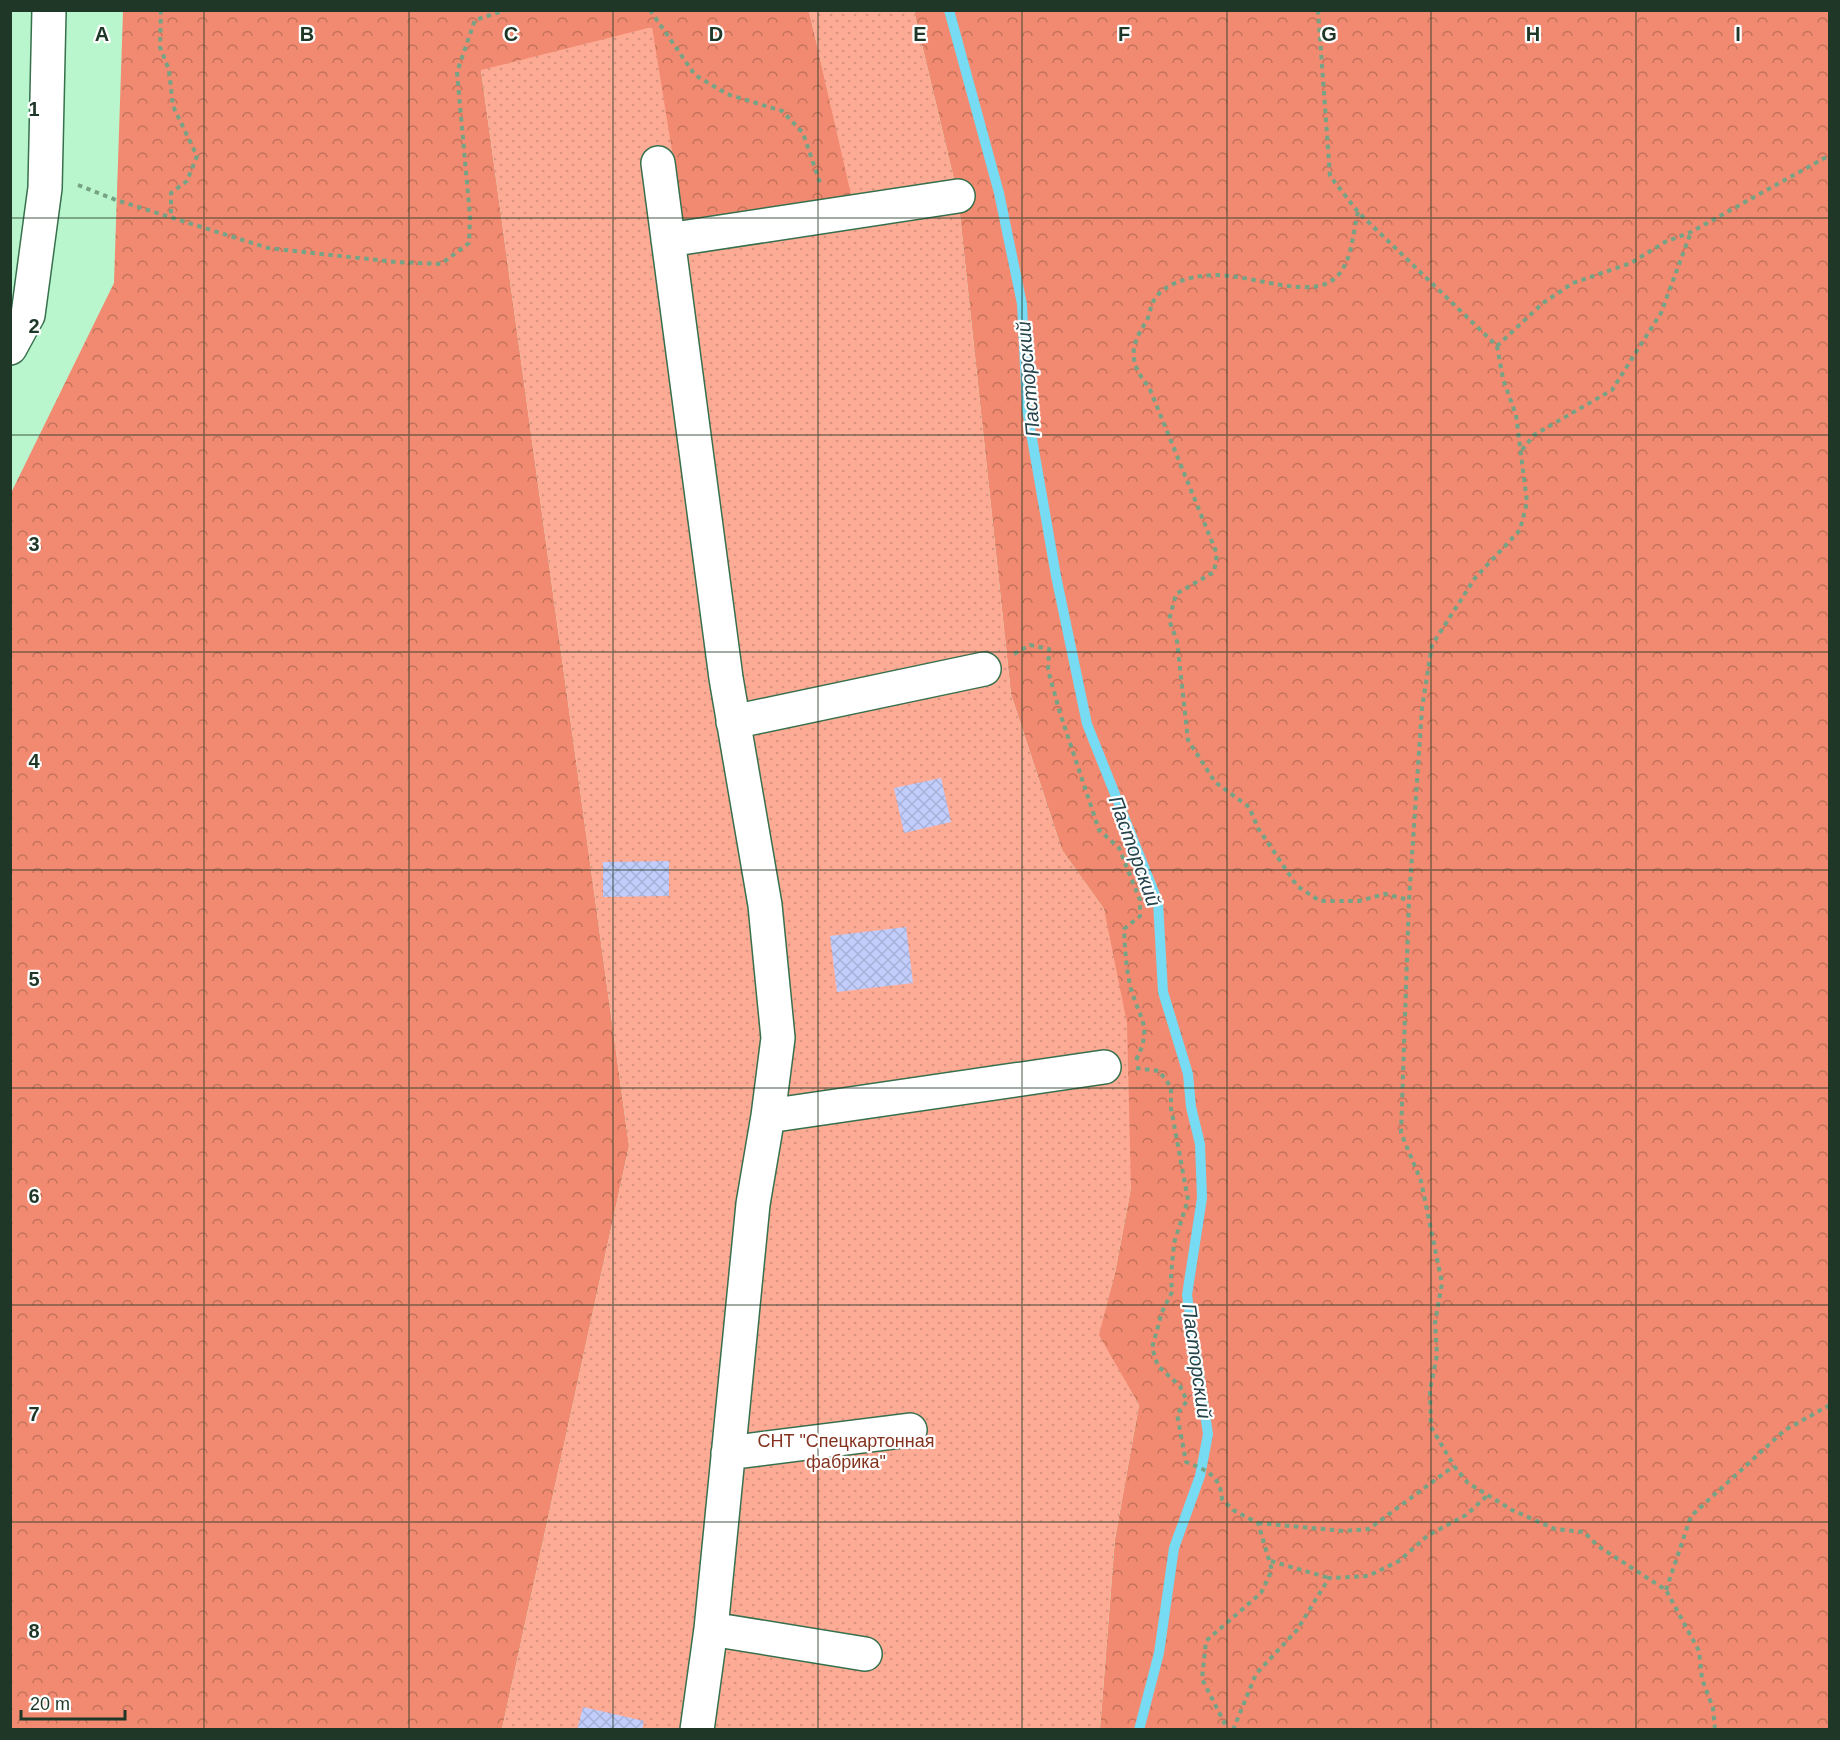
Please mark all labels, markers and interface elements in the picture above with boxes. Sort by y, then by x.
text: A [95,23,109,45]
text: B [300,23,314,45]
text: C [504,23,518,45]
text: D [709,23,723,45]
text: E [913,23,927,45]
text: F [1118,23,1130,45]
text: G [1321,23,1337,45]
text: H [1526,23,1540,45]
text: I [1735,23,1741,45]
text: 1 [28,98,40,120]
text: 2 [28,315,40,337]
water label: Пасторский [1012,320,1044,438]
text: 3 [28,533,40,555]
text: 4 [28,750,40,772]
water label: Пасторский [1105,793,1165,909]
text: 5 [28,968,40,990]
text: 6 [28,1185,40,1207]
water label: Пасторский [1178,1302,1216,1420]
text: 7 [28,1403,40,1425]
park label: СНТ "Спецкартонная фабрика" [757,1431,935,1472]
text: 8 [28,1620,40,1642]
scale bar [21,1683,124,1721]
text: 20 m [30,1694,70,1714]

